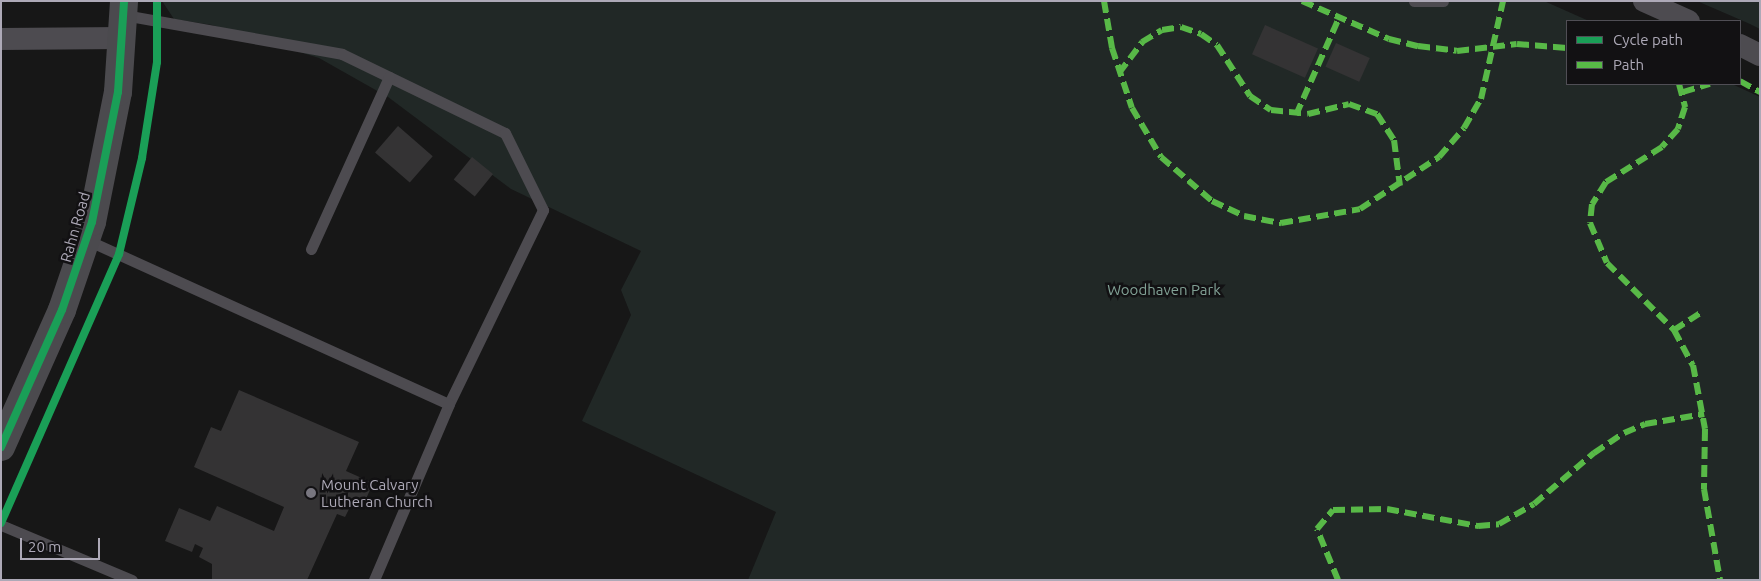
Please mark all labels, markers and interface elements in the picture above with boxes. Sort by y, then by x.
legend [1566,20,1741,85]
text: Cycle path [1613,31,1683,48]
text: Path [1613,56,1644,73]
street label: Rahn Road [56,190,94,264]
park label: Woodhaven Park [1107,281,1221,299]
place label: Mount Calvary Lutheran Church [321,475,433,510]
marker: Mount Calvary Lutheran Church [305,487,317,499]
scale bar [22,528,102,560]
text: 20 m [28,538,61,555]

